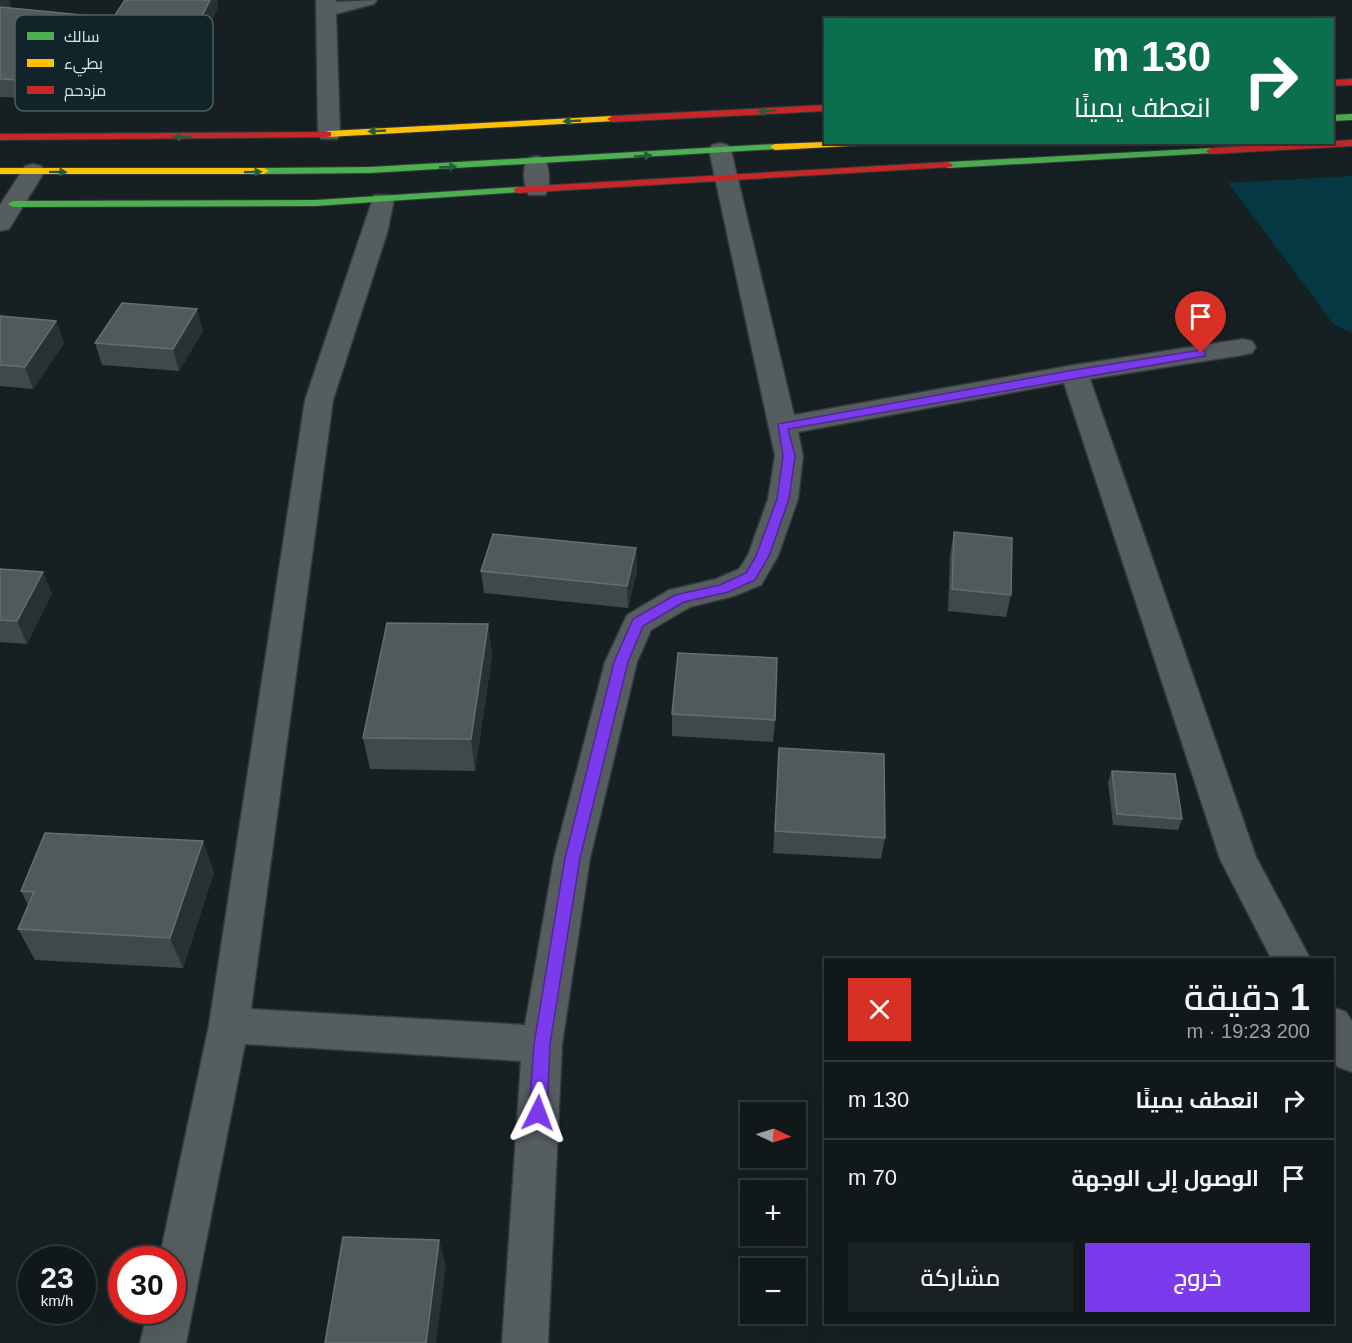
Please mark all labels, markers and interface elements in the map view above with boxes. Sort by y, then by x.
legend [15,15,213,111]
text: سالك [64,28,99,45]
text: 130 m [1092,33,1211,80]
icon: right [1232,42,1310,120]
text: بطيء [64,55,103,77]
text: مزدحم [64,82,106,102]
text: انعطف يمينًا [1074,93,1211,123]
one-way arrow [757,107,776,116]
one-way arrow [562,117,581,126]
one-way arrow [368,127,387,136]
one-way arrow [173,132,192,142]
one-way arrow [634,151,653,160]
one-way arrow [439,162,458,171]
one-way arrow [49,167,68,176]
one-way arrow [244,167,263,177]
pin [1175,291,1226,353]
icon: arrive [1184,300,1217,333]
text: 1 دقيقة [1184,977,1310,1018]
button: close [848,978,911,1041]
text: 200 m · 19:23 [1187,1020,1310,1042]
position arrow [506,1081,570,1145]
icon: right [1277,1084,1310,1117]
text: 130 m [848,1087,909,1112]
text: انعطف يمينًا [1136,1088,1259,1113]
north arrow [740,1102,806,1168]
map controls [740,1102,806,1324]
icon: arrive [1277,1162,1310,1195]
text: 70 m [848,1165,897,1190]
text: الوصول إلى الوجهة [1072,1166,1259,1191]
button: + [740,1180,806,1246]
button: مشاركة [848,1243,1073,1312]
button: خروج [1085,1243,1310,1312]
speed limit sign: 30 [108,1246,186,1324]
button: − [740,1258,806,1324]
text: 23 [40,1261,74,1294]
text: km/h [41,1292,73,1309]

